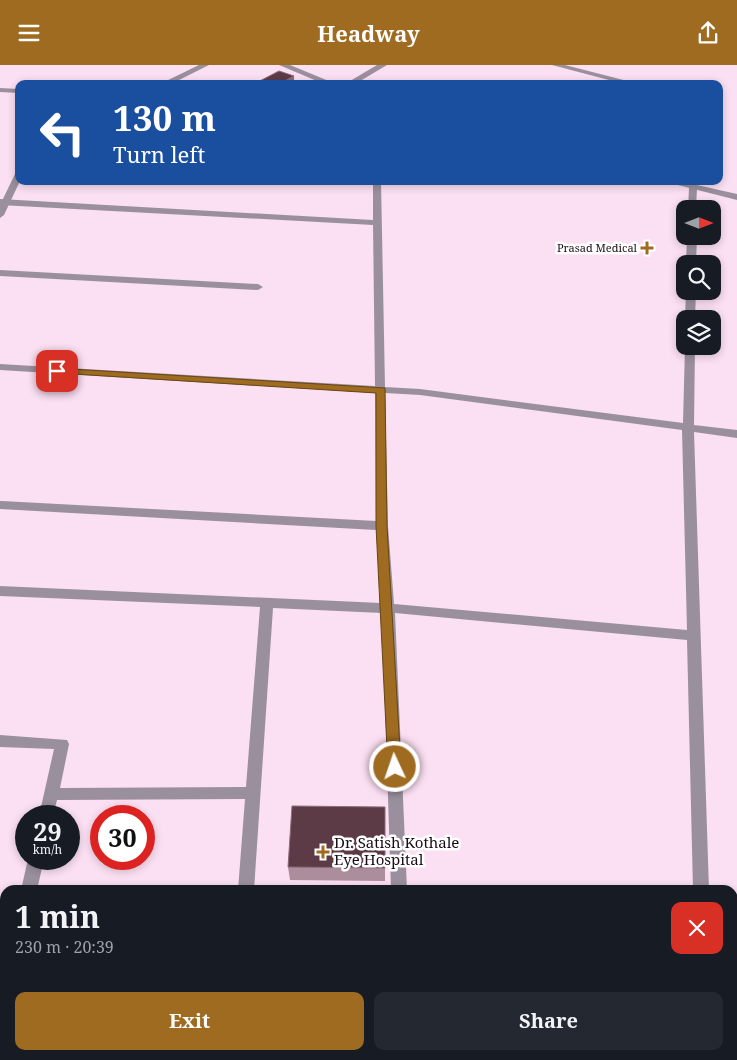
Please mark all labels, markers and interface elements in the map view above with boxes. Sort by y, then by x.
text: Headway [317,18,420,48]
icon: menu [15,19,43,47]
icon: share [694,19,722,47]
text: 130 m [113,94,216,141]
icon: left [30,100,95,165]
text: Turn left [113,139,205,169]
north arrow [676,200,721,245]
map controls [676,200,721,355]
place label: Prasad Medical [557,240,638,255]
marker: Prasad Medical [641,242,653,254]
button: search [676,255,721,300]
button: layers [676,310,721,355]
pin [36,350,78,392]
icon: arrive [43,357,71,385]
position arrow [368,740,420,792]
speed limit sign: 30 [90,805,155,870]
text: 29 [33,814,62,848]
place label: Dr. Satish Kothale Eye Hospital [334,832,459,869]
text: km/h [33,841,62,858]
marker: Dr. Satish Kothale Eye Hospital [316,845,330,859]
text: 1 min [15,896,100,937]
button: close [671,902,723,954]
text: 230 m · 20:39 [15,936,114,958]
button: Exit [15,992,364,1050]
button: Share [374,992,723,1050]

